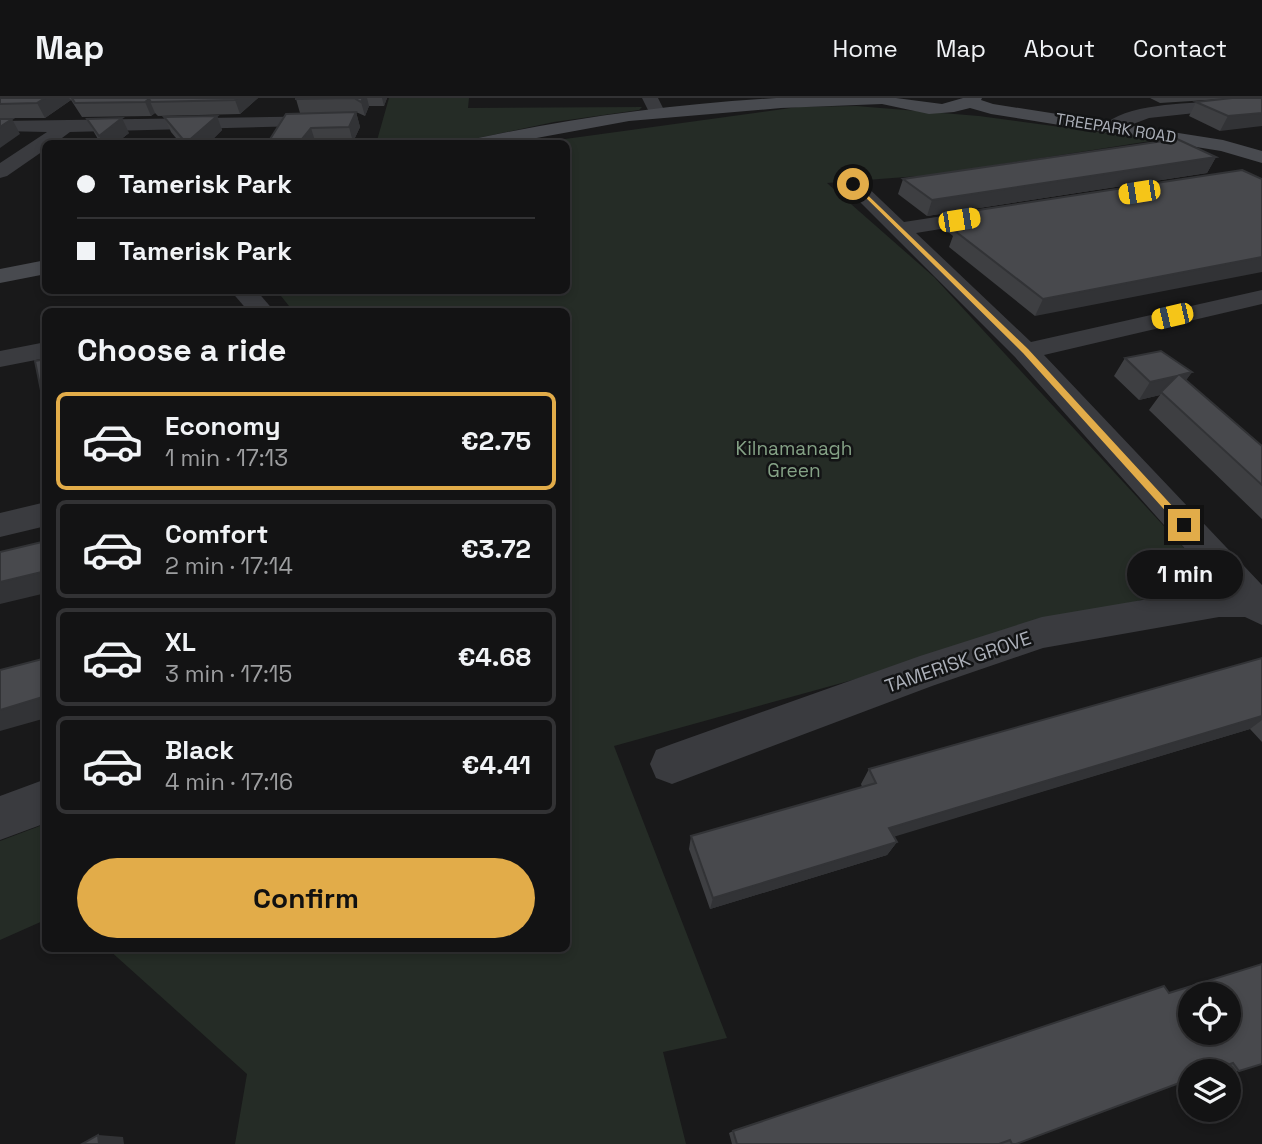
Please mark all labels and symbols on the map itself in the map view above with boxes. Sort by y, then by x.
street label: TREEPARK ROAD [1054,108,1178,148]
route start [837,168,869,200]
car [1117,178,1162,206]
car [937,206,982,234]
car [1150,301,1195,331]
park label: Kilnamanagh Green [736,436,852,483]
route end [1168,509,1200,541]
callout: 1 min [1126,550,1242,598]
street label: TAMERISK GROVE [882,625,1034,699]

